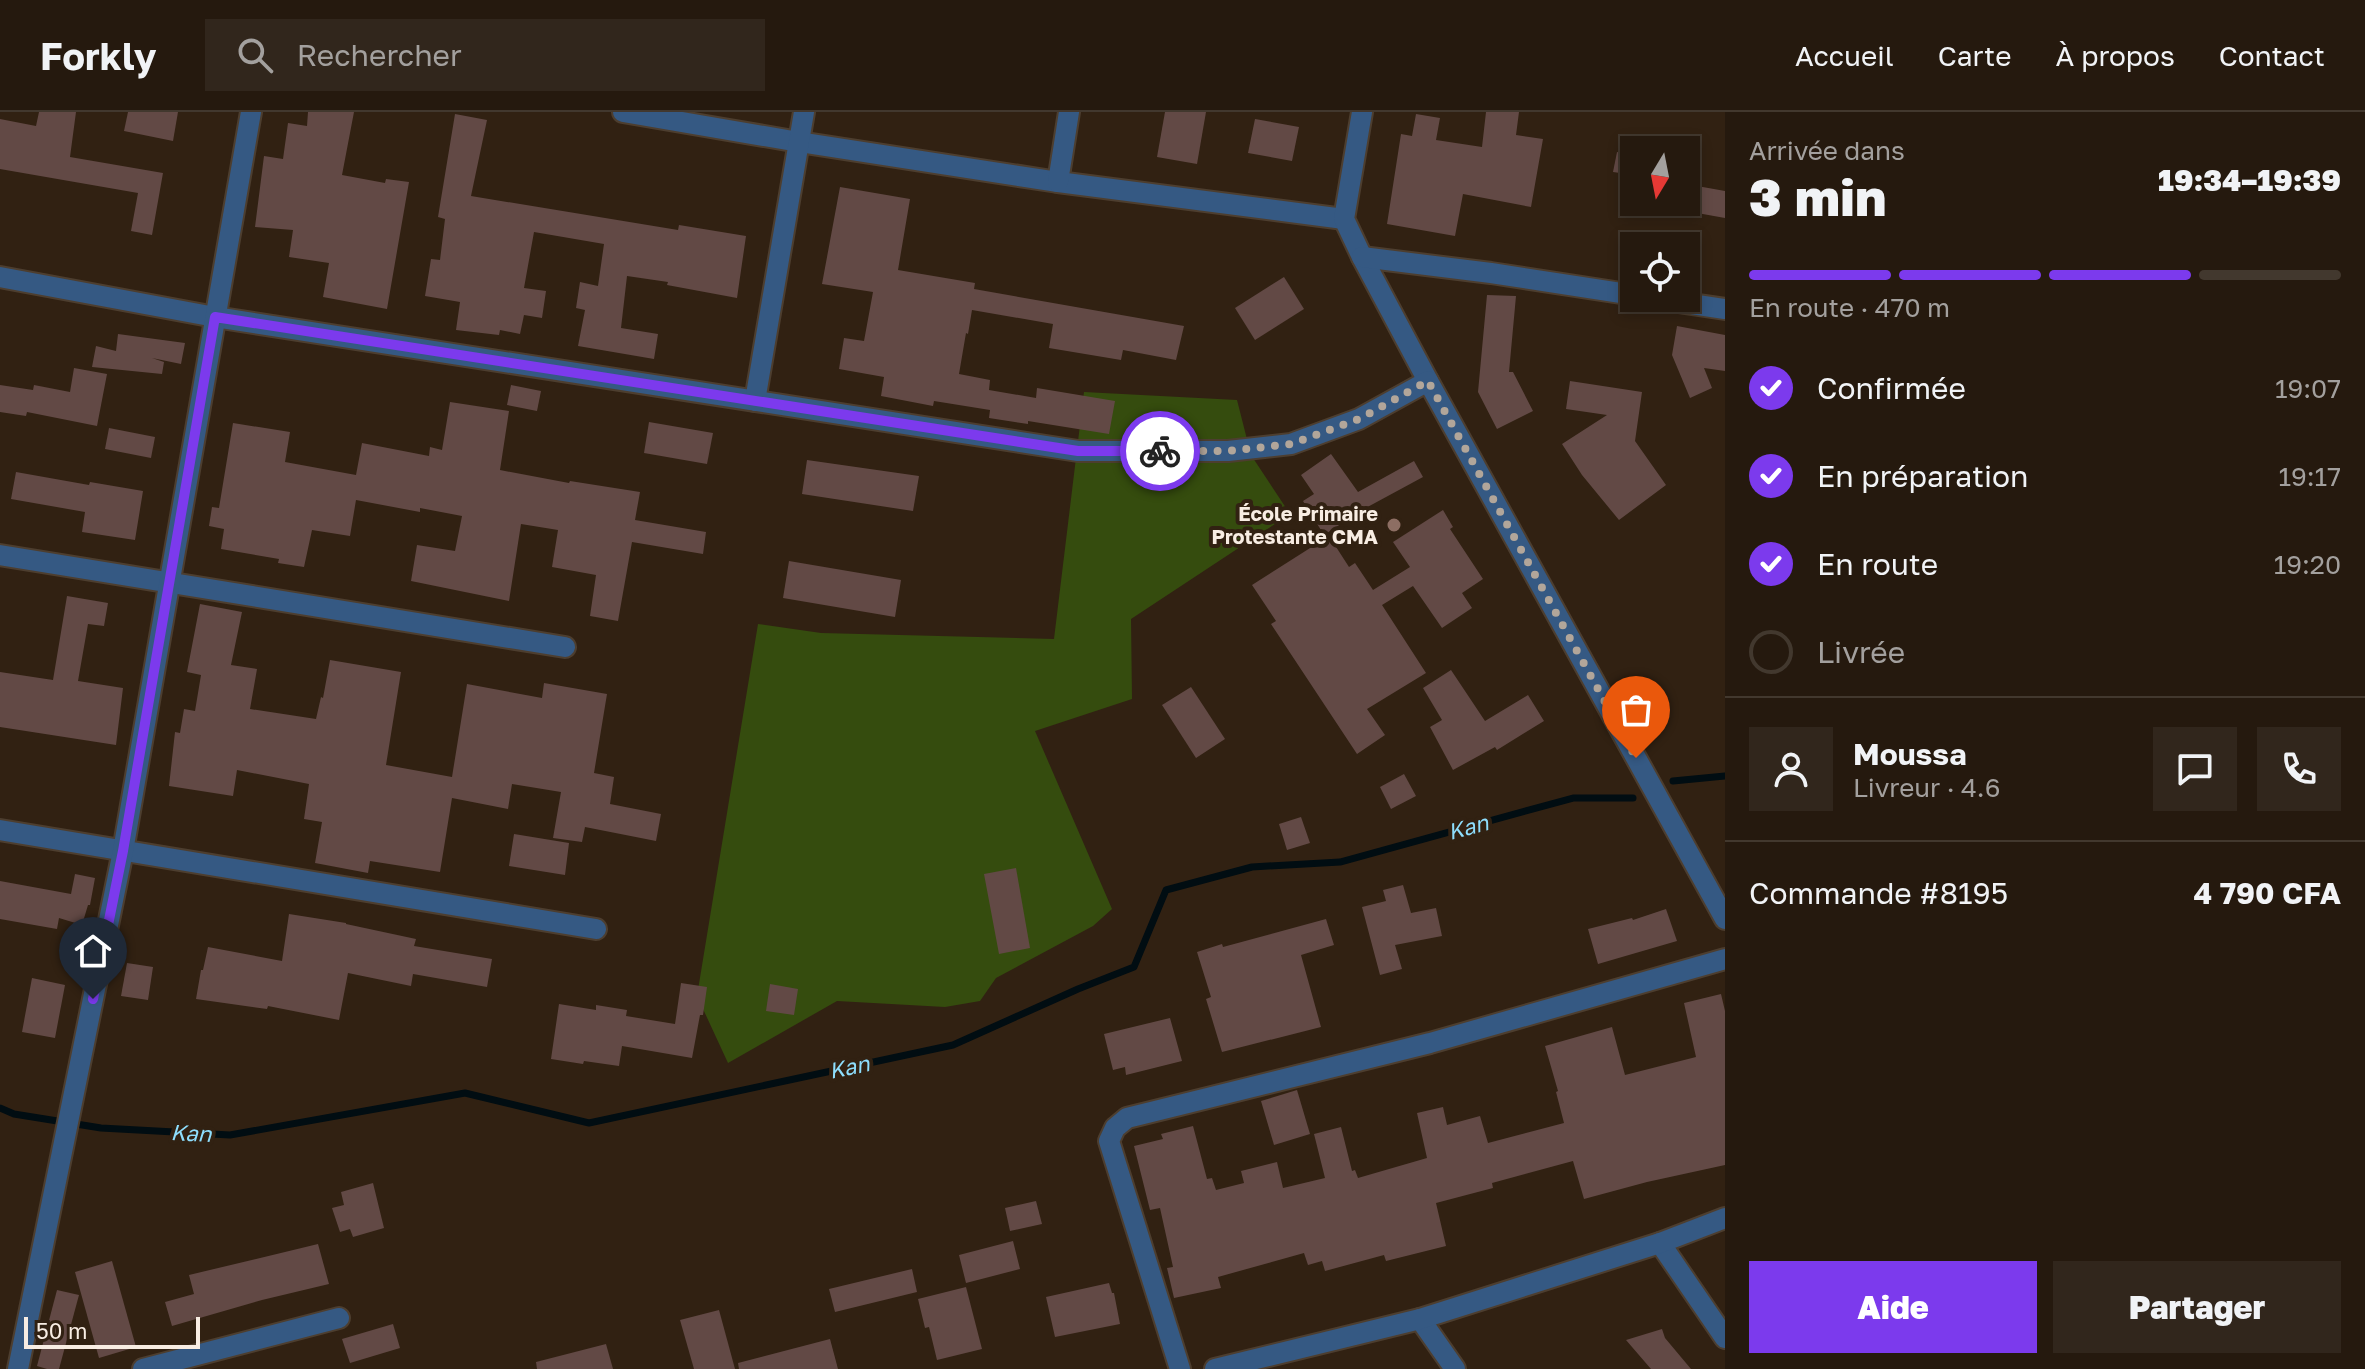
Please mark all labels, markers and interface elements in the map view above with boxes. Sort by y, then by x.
search box [205,19,765,91]
text: Forkly [40,33,157,78]
icon: search [233,33,277,77]
text: Rechercher [297,37,462,73]
text: Accueil [1795,39,1894,72]
text: Carte [1938,39,2011,72]
text: À propos [2055,39,2175,72]
text: Contact [2219,39,2325,72]
text: Arrivée dans [1749,135,1905,166]
north arrow [1620,136,1700,216]
map controls [1620,136,1700,312]
text: 19:34–19:39 [2158,162,2341,198]
text: 3 min [1749,165,1886,227]
button: locate [1620,232,1700,312]
text: En route · 470 m [1749,292,1950,323]
icon: check [1749,366,1793,410]
text: Confirmée [1817,370,1966,406]
text: 19:07 [2275,373,2341,404]
courier [1120,411,1200,491]
icon: bike [1138,429,1182,473]
icon: check [1749,454,1793,498]
text: En préparation [1817,458,2028,494]
text: 19:17 [2278,461,2341,492]
place label: École Primaire Protestante CMA [1212,501,1378,548]
marker: École Primaire Protestante CMA [1385,516,1403,534]
icon: check [1749,542,1793,586]
text: En route [1817,546,1938,582]
text: 19:20 [2274,549,2341,580]
text: Livrée [1817,634,1905,670]
pin [1602,676,1670,758]
icon: bag [1614,688,1658,732]
button: person [1749,727,1833,811]
button: chat [2153,727,2237,811]
button: phone [2257,727,2341,811]
text: Moussa [1853,736,1967,772]
text: Livreur · 4.6 [1853,772,2000,803]
water label: Kan [1445,808,1493,845]
text: Commande #8195 [1749,875,2008,911]
text: 4 790 CFA [2193,875,2341,911]
pin [59,917,127,999]
icon: home [71,929,115,973]
water label: Kan [826,1049,873,1084]
water label: Kan [170,1118,214,1147]
button: Aide [1749,1261,2037,1353]
button: Partager [2053,1261,2341,1353]
scale bar [24,1313,200,1349]
text: 50 m [36,1317,87,1344]

